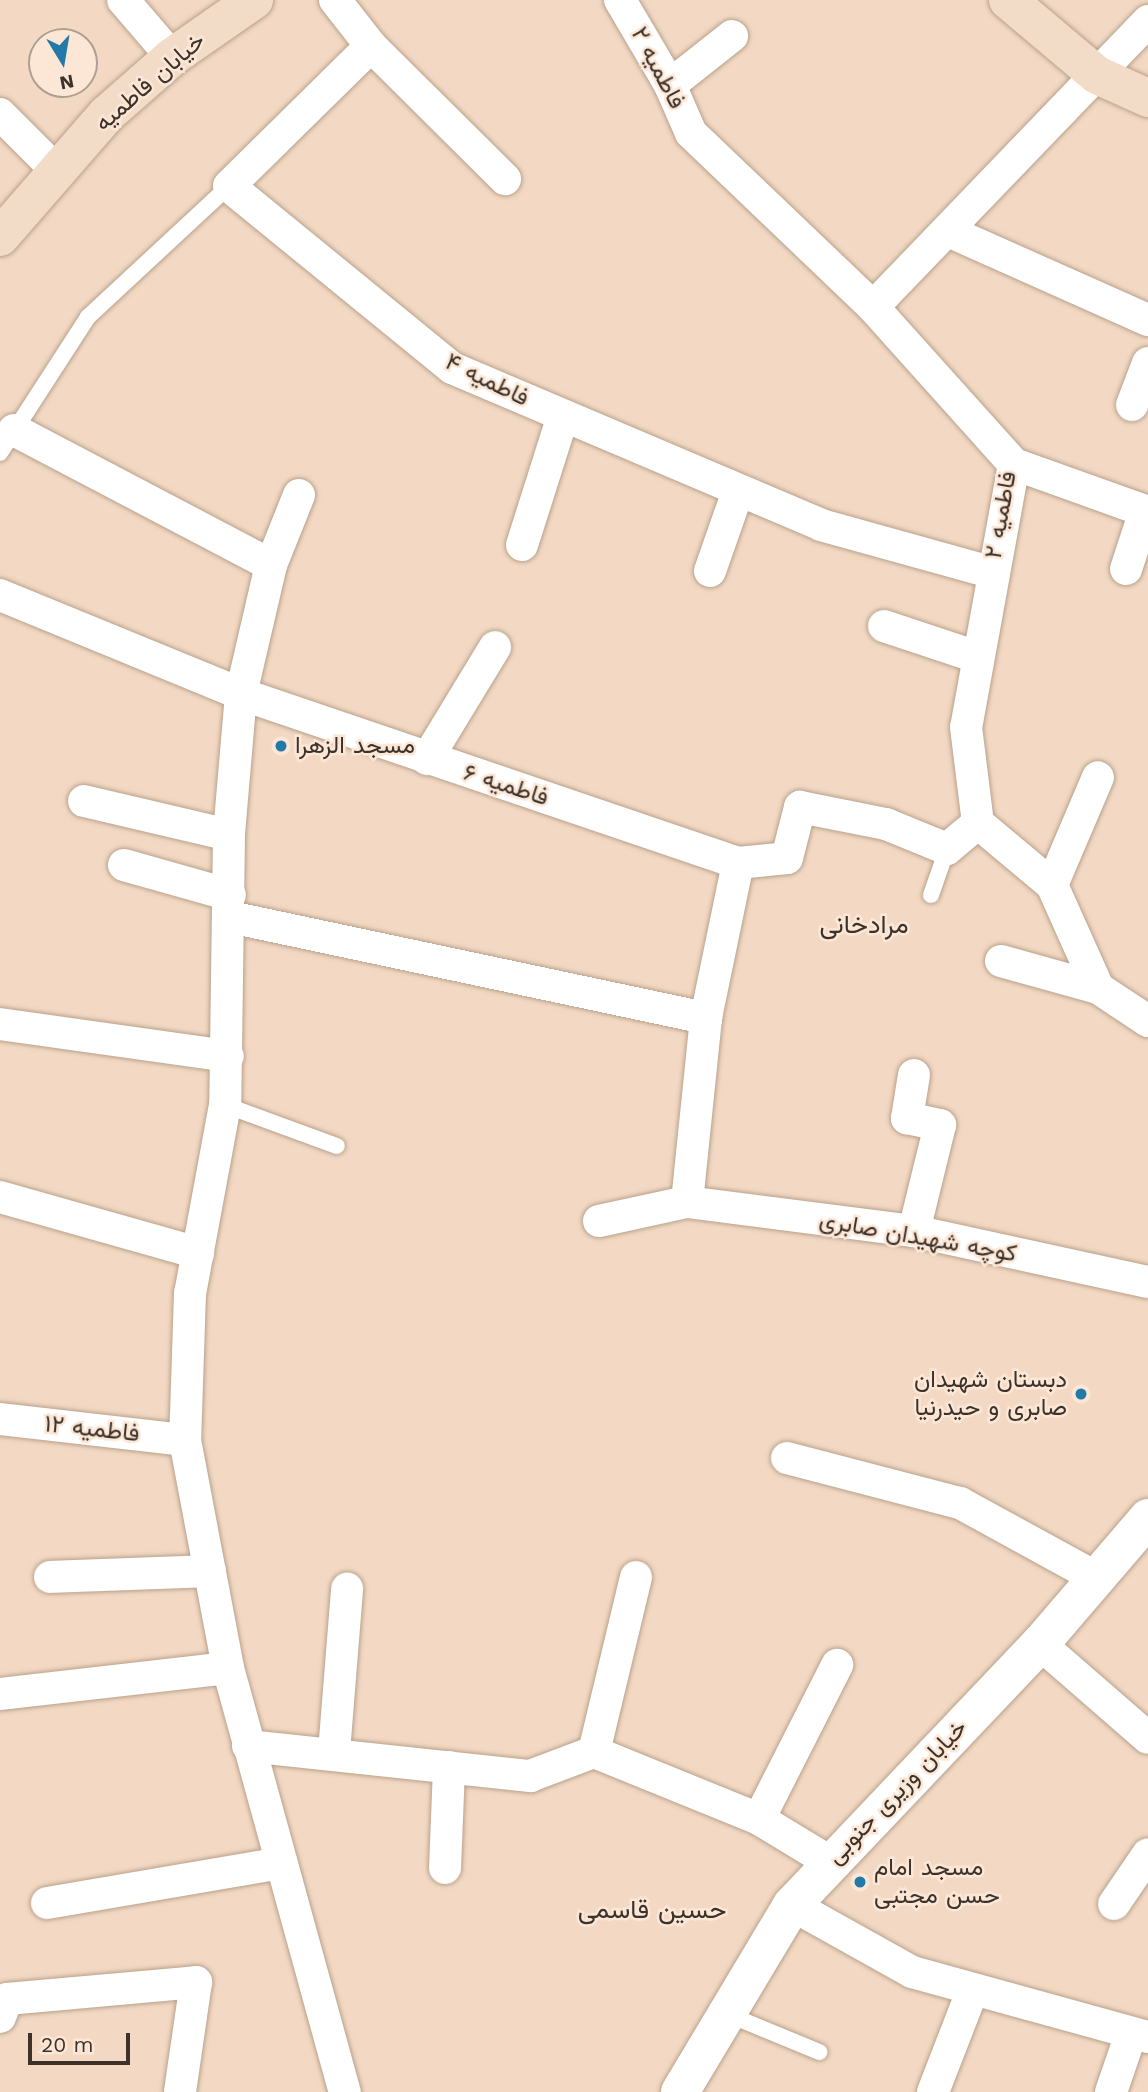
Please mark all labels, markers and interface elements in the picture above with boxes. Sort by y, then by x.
street label: فاطمیه ۲ [625,22,691,114]
street label: خیابان فاطمیه [89,26,211,138]
north arrow [28,28,98,98]
text: N [58,70,76,95]
street label: فاطمیه ۴ [440,347,534,413]
street label: فاطمیه ۲ [979,469,1023,561]
place label: مسجد الزهرا [295,732,415,760]
marker: مسجد الزهرا [273,738,289,754]
street label: فاطمیه ۶ [460,758,552,812]
district label: مرادخانی [819,909,909,941]
street label: کوچه شهیدان صابری [817,1205,1019,1269]
place label: دبستان شهیدان صابری و حیدرنیا [914,1366,1067,1422]
marker: دبستان شهیدان صابری و حیدرنیا [1073,1386,1089,1402]
street label: فاطمیه ۱۲ [43,1410,141,1448]
street label: خیابان وزیری جنوبی [821,1714,973,1870]
place label: مسجد امام حسن مجتبی [874,1854,1000,1910]
marker: مسجد امام حسن مجتبی [852,1874,868,1890]
district label: حسین قاسمی [578,1894,726,1926]
scale bar [32,2018,133,2062]
text: 20 m [41,2032,93,2057]

